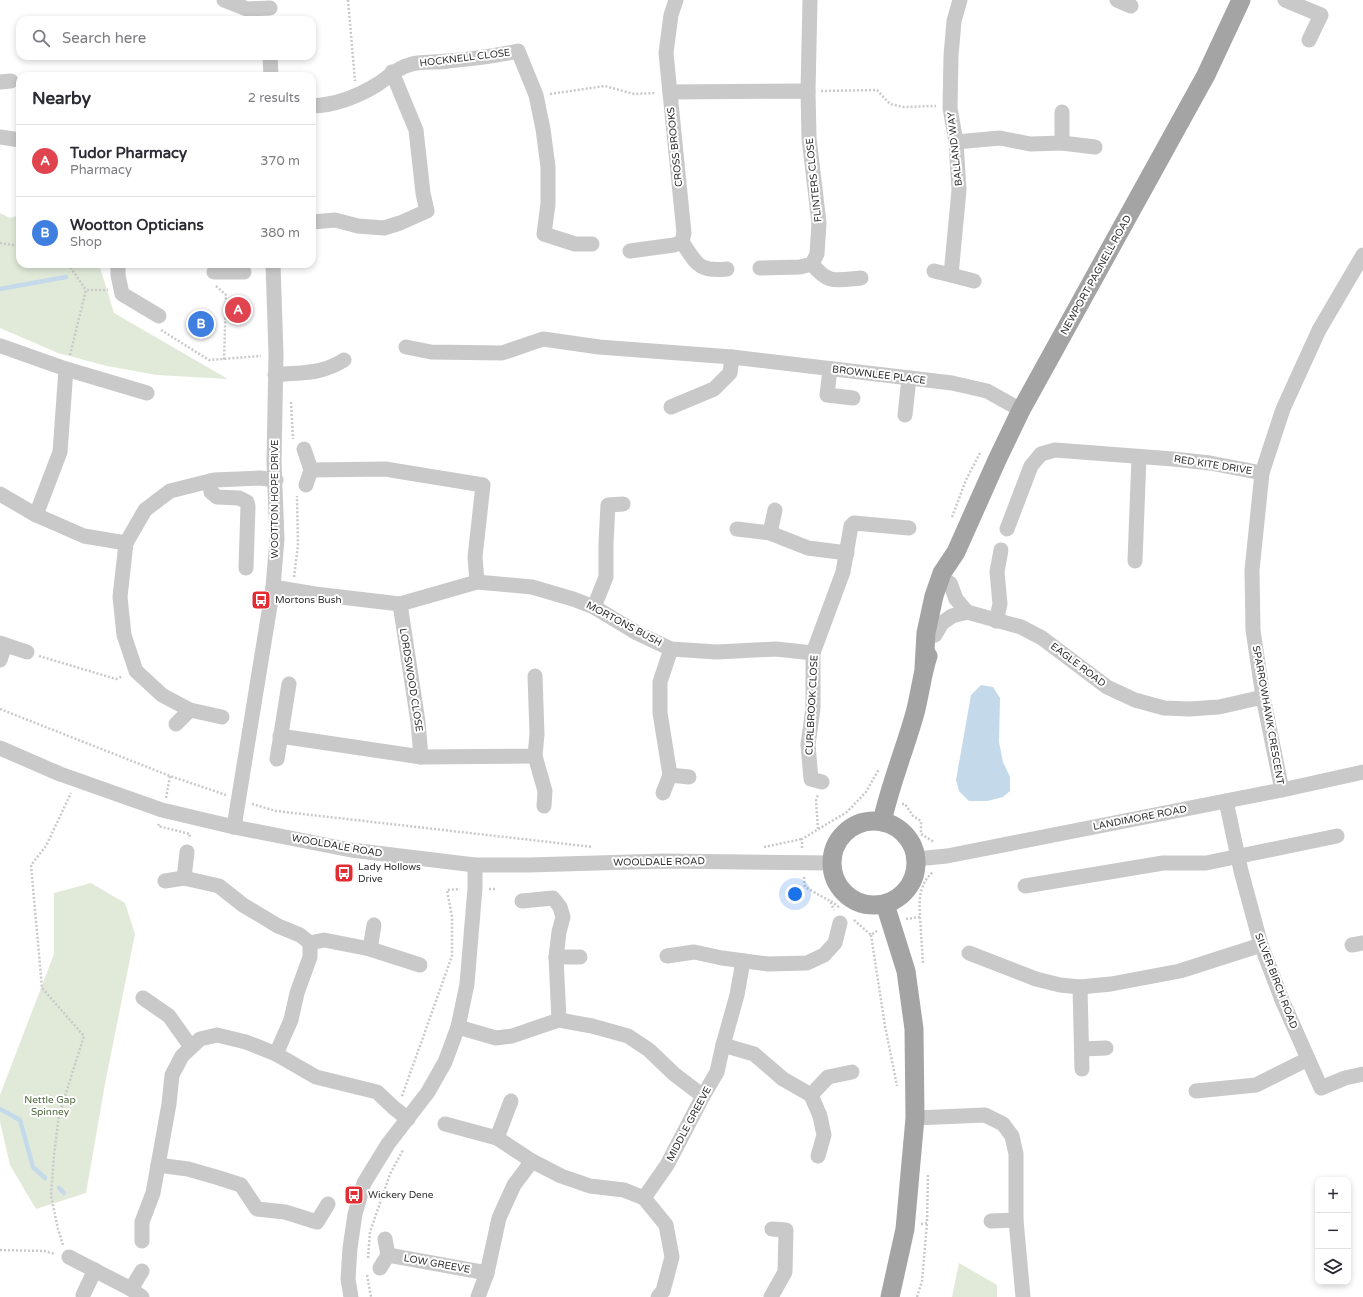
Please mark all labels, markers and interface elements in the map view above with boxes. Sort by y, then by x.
search box [16,16,316,60]
icon: search [30,27,52,49]
text: Search here [62,29,146,47]
street label: HOCKNELL CLOSE [419,46,511,70]
text: Nearby [32,88,91,109]
text: 2 results [248,90,300,106]
street label: CROSS BROOKS [665,106,685,188]
street label: BALLAND WAY [945,111,965,187]
street label: FLINTERS CLOSE [804,137,824,223]
text: Tudor Pharmacy [70,144,187,162]
text: A [40,153,50,169]
text: 370 m [260,153,300,169]
text: Pharmacy [70,162,132,178]
street label: NEWPORT PAGNELL ROAD [1058,213,1134,337]
text: Wootton Opticians [70,216,204,234]
text: B [40,225,50,241]
text: 380 m [260,225,300,241]
text: Shop [70,234,102,250]
pin: A [225,295,251,325]
pin: B [188,309,214,339]
street label: BROWNLEE PLACE [831,363,927,387]
street label: WOOTTON HOPE DRIVE [269,440,281,558]
street label: RED KITE DRIVE [1173,453,1253,477]
bus stop icon: Mortons Bush [250,589,272,611]
place label: Mortons Bush [275,594,342,606]
street label: MORTONS BUSH [584,599,664,649]
street label: LORDSWOOD CLOSE [397,627,425,733]
street label: EAGLE ROAD [1048,640,1108,690]
street label: SPARROWHAWK CRESCENT [1250,645,1286,785]
street label: CURLBROOK CLOSE [803,655,821,755]
street label: LANDIMORE ROAD [1092,803,1188,833]
street label: WOOLDALE ROAD [291,832,383,860]
street label: WOOLDALE ROAD [613,855,705,869]
place label: Lady Hollows Drive [358,861,421,885]
bus stop icon: Lady Hollows Drive [333,862,355,884]
your location [785,884,805,904]
street label: SILVER BIRCH ROAD [1252,932,1300,1030]
street label: MIDDLE GREEVE [664,1085,714,1163]
park label: Nettle Gap Spinney [24,1094,76,1118]
map controls [1315,1177,1351,1285]
button: + [1315,1177,1351,1213]
bus stop icon: Wickery Dene [343,1184,365,1206]
place label: Wickery Dene [368,1189,434,1201]
button: − [1315,1213,1351,1249]
button: layers [1315,1249,1351,1285]
street label: LOW GREEVE [403,1252,471,1276]

